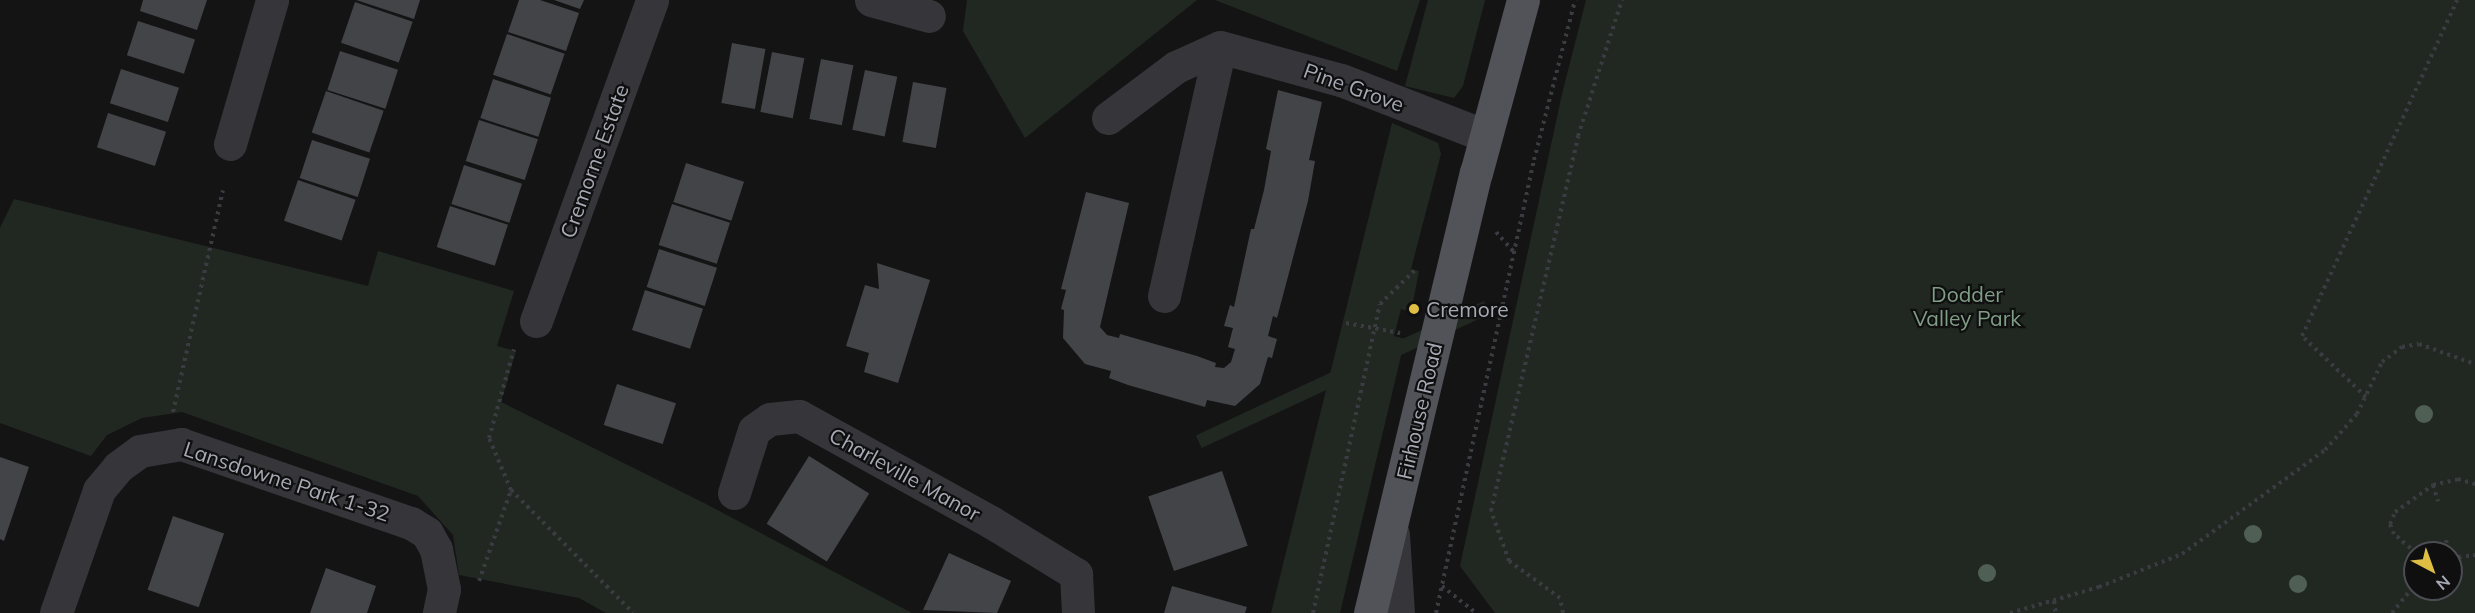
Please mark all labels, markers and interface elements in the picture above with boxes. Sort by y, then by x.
street label: Pine Grove [1300,57,1408,117]
street label: Cremorne Estate [555,81,633,241]
park label: Dodder Valley Park [1913,281,2021,331]
place label: Cremore [1426,296,1509,322]
marker: Cremore [1407,302,1421,316]
street label: Firhouse Road [1391,340,1447,482]
street label: Charleville Manor [825,422,985,526]
street label: Lansdowne Park 1-32 [181,436,393,526]
north arrow [2403,541,2463,601]
text: N [2432,572,2455,595]

